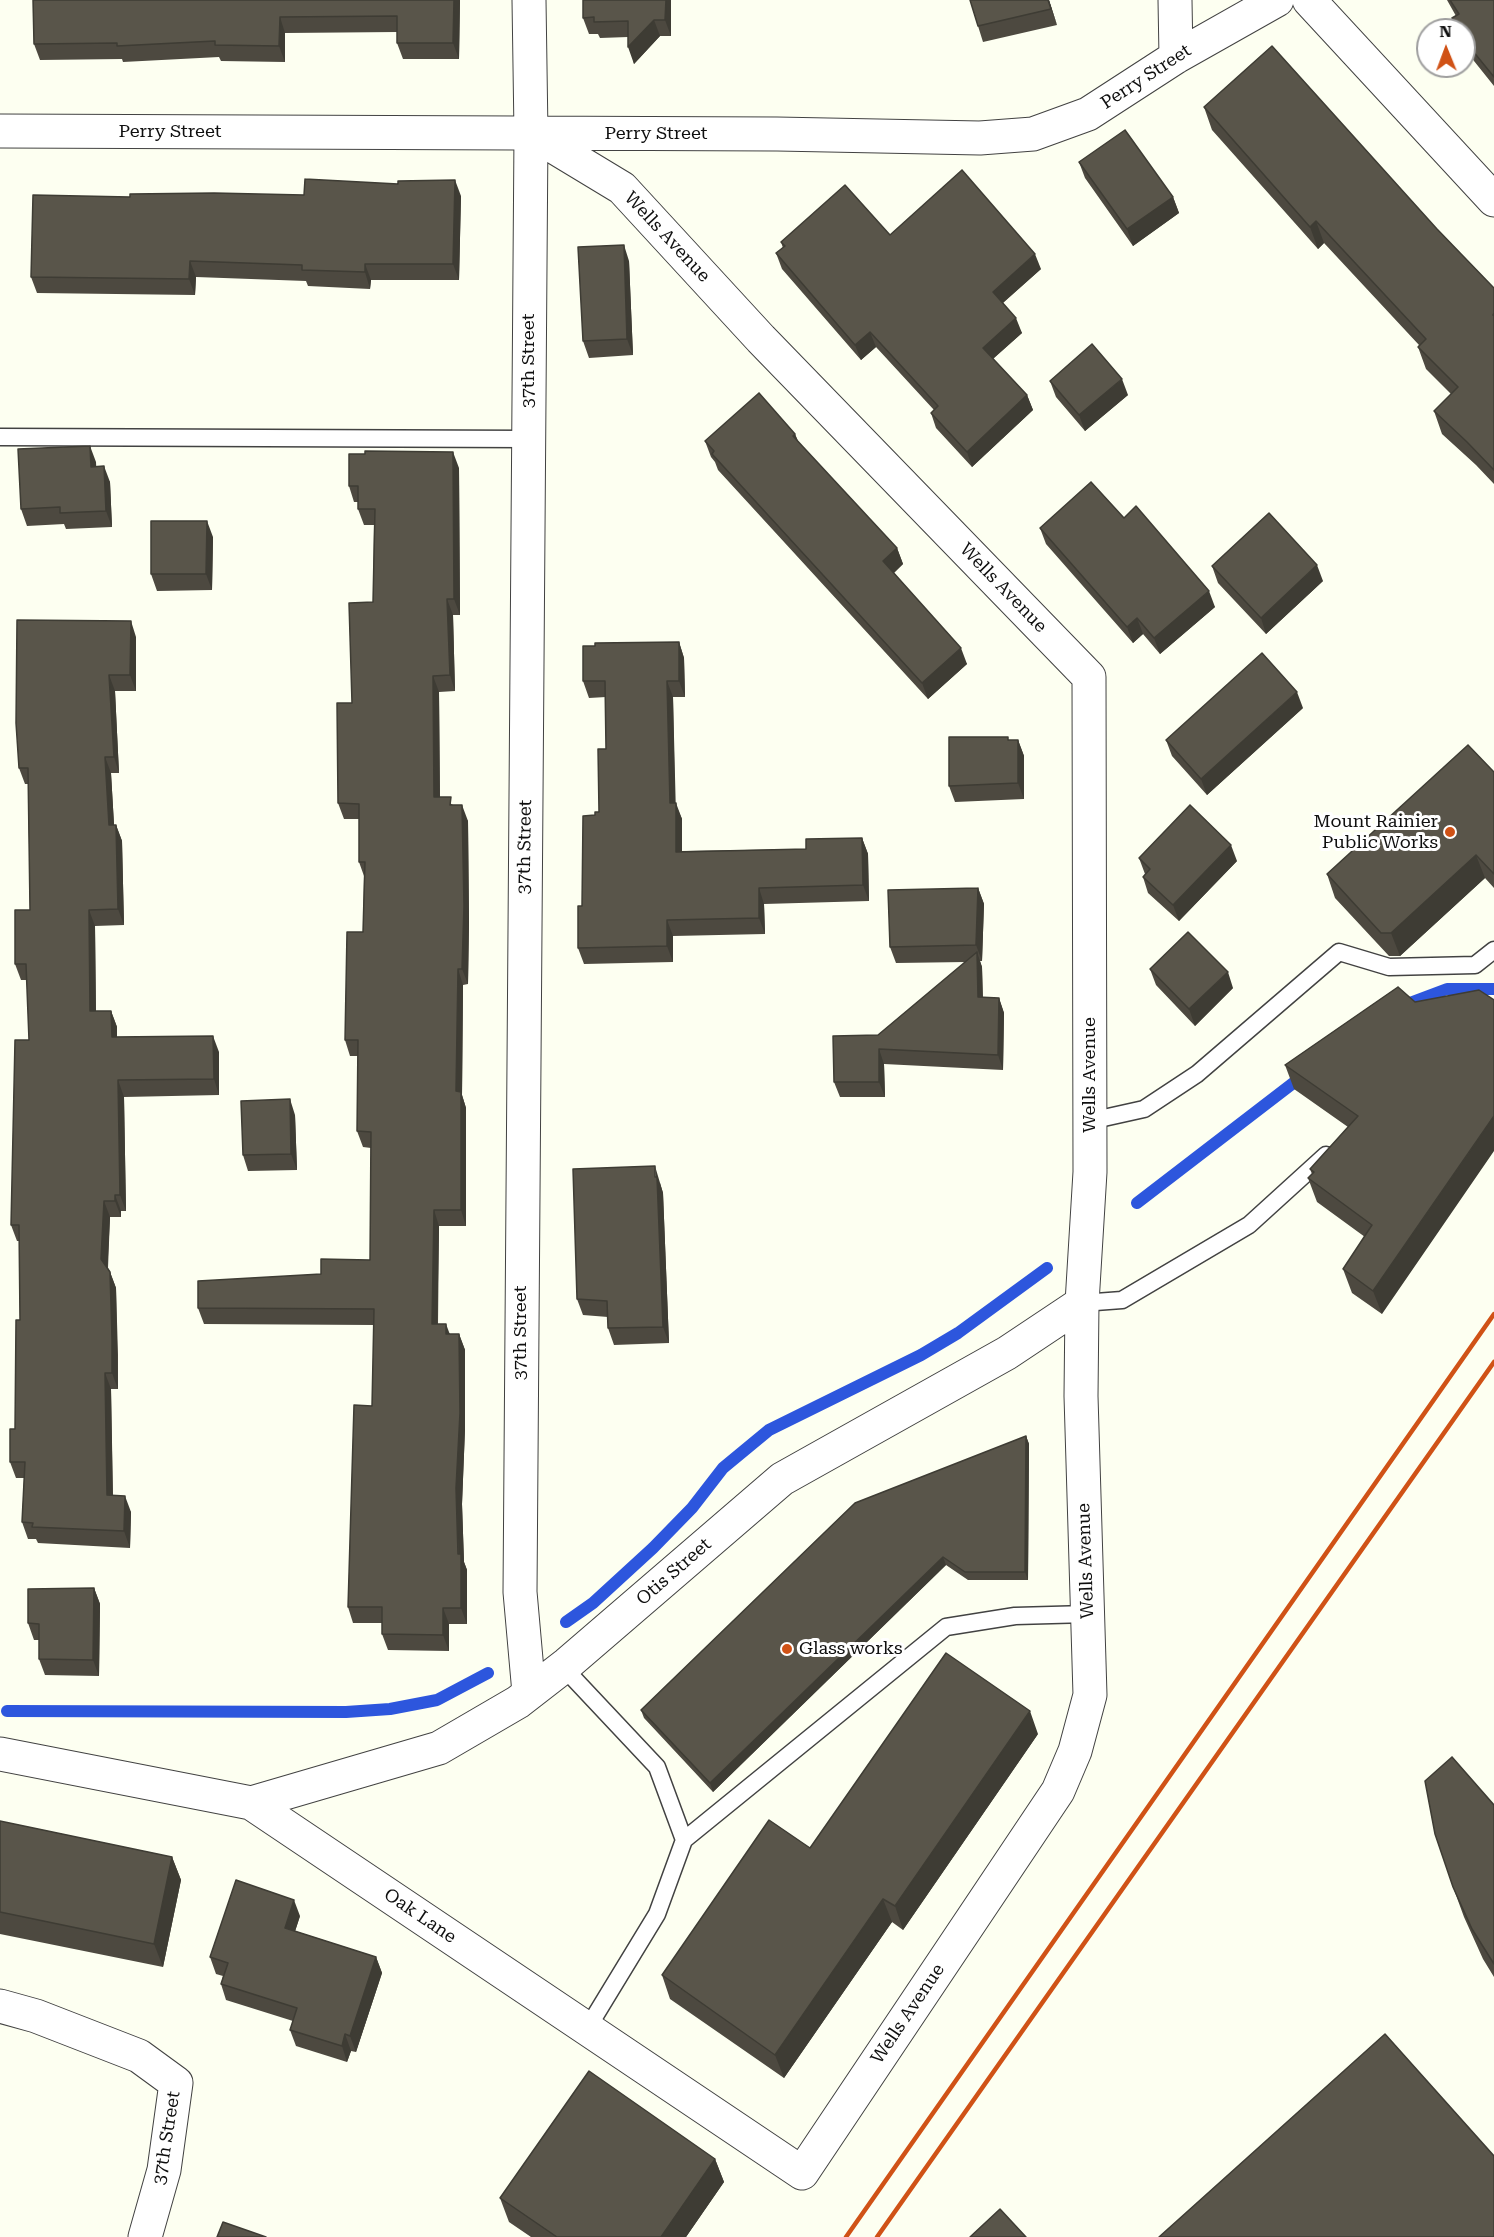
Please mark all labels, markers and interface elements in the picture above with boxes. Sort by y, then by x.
north arrow [1416,18,1476,78]
text: N [1439,22,1452,41]
street label: Perry Street [1097,40,1195,114]
street label: Perry Street [118,121,222,143]
street label: Perry Street [604,123,708,145]
street label: Wells Avenue [620,187,714,287]
street label: 37th Street [518,314,540,408]
street label: Wells Avenue [955,539,1051,637]
street label: 37th Street [513,799,537,895]
place label: Mount Rainier Public Works [1313,811,1438,854]
marker: Mount Rainier Public Works [1443,825,1457,839]
street label: Wells Avenue [1079,1017,1101,1133]
street label: 37th Street [510,1286,532,1380]
street label: Wells Avenue [1073,1503,1099,1619]
street label: Otis Street [632,1534,716,1610]
place label: Glass works [799,1638,903,1660]
marker: Glass works [780,1642,794,1656]
street label: Oak Lane [380,1884,460,1948]
street label: Wells Avenue [867,1960,949,2068]
street label: 37th Street [149,2090,185,2186]

